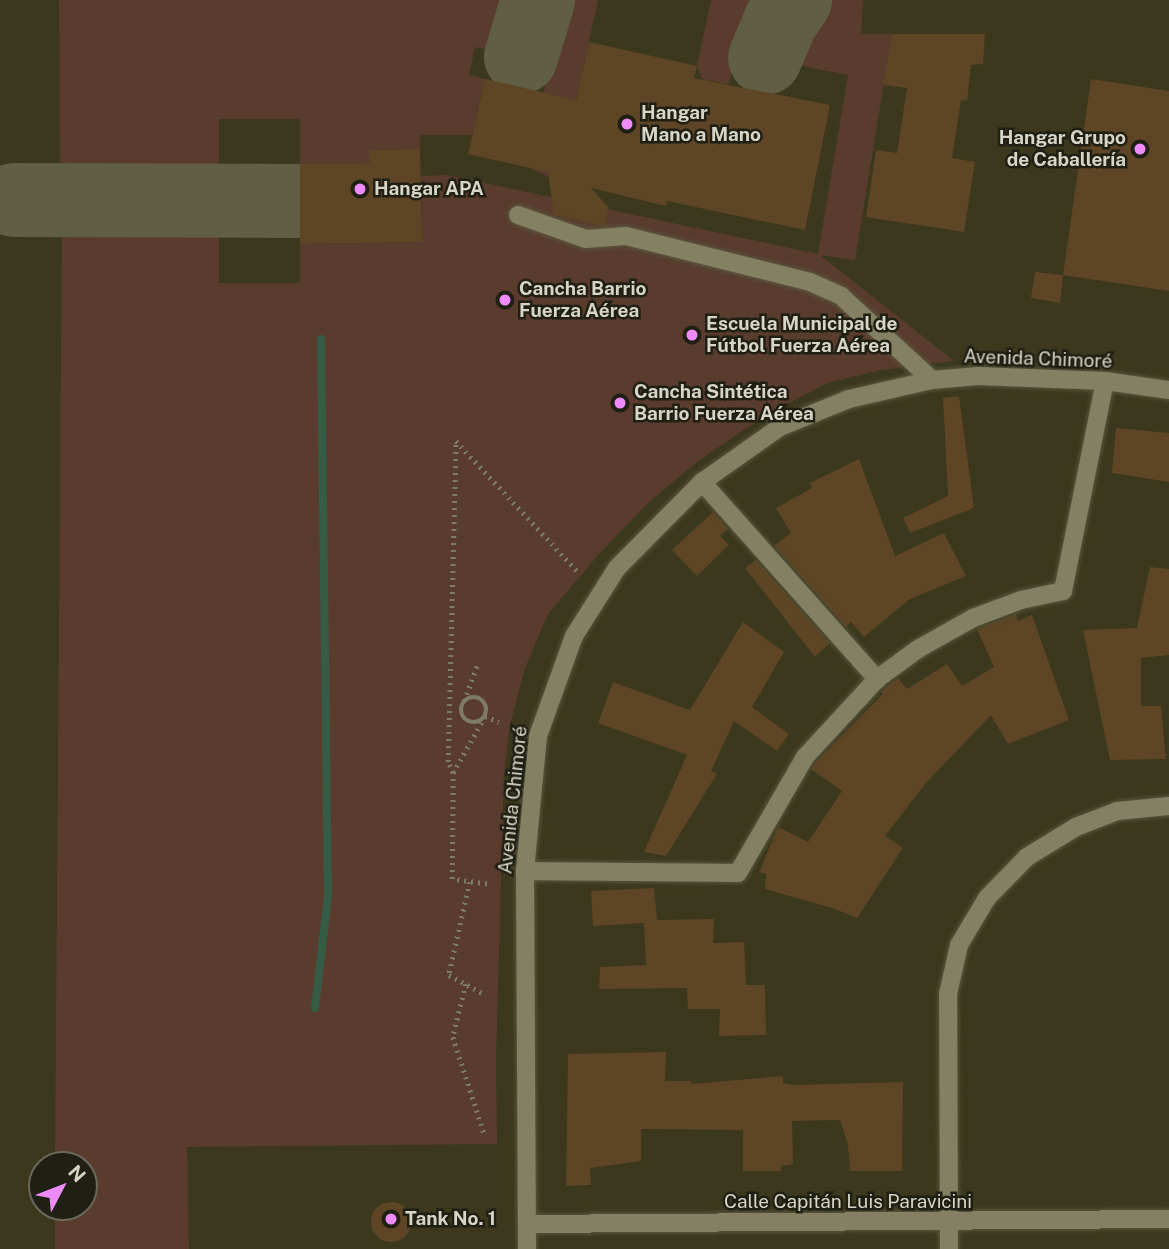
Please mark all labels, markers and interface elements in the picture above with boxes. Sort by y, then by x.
place label: Hangar Mano a Mano [641,102,761,146]
marker: Hangar Mano a Mano [619,116,635,132]
place label: Hangar Grupo de Caballería [999,127,1126,171]
marker: Hangar Grupo de Caballería [1132,141,1148,157]
place label: Hangar APA [374,178,484,200]
marker: Hangar APA [352,181,368,197]
place label: Cancha Barrio Fuerza Aérea [519,278,646,322]
marker: Cancha Barrio Fuerza Aérea [497,292,513,308]
place label: Escuela Municipal de Fútbol Fuerza Aérea [706,313,898,357]
marker: Escuela Municipal de Fútbol Fuerza Aérea [684,327,700,343]
street label: Avenida Chimoré [963,345,1113,373]
place label: Cancha Sintética Barrio Fuerza Aérea [634,381,814,425]
marker: Cancha Sintética Barrio Fuerza Aérea [612,395,628,411]
street label: Avenida Chimoré [494,725,532,875]
north arrow [28,1151,98,1221]
text: N [64,1160,90,1186]
street label: Calle Capitán Luis Paravicini [724,1191,972,1213]
place label: Tank No. 1 [405,1208,496,1230]
marker: Tank No. 1 [383,1211,399,1227]

